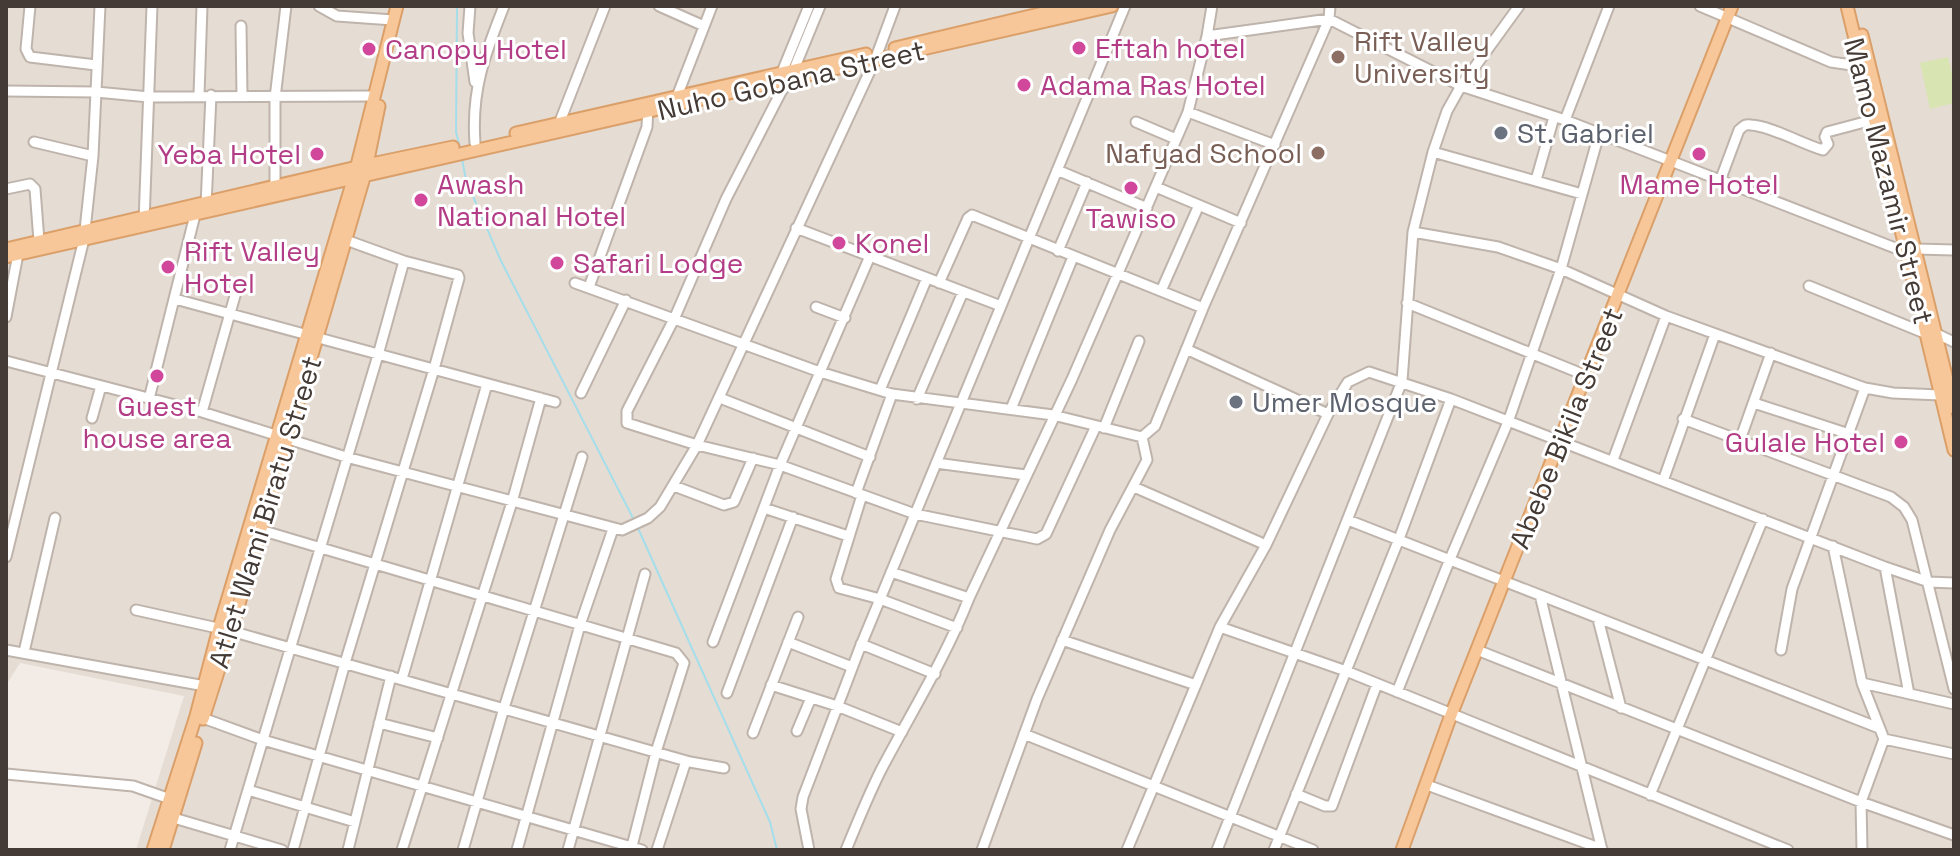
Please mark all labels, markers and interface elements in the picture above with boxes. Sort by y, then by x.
place label: Rift Valley University [1354,23,1490,91]
place label: Eftah hotel [1095,30,1246,66]
place label: Canopy Hotel [385,31,567,67]
street label: Nuho Gobana Street [654,32,928,128]
street label: Mamo Mazamir Street [1836,34,1942,328]
marker: Eftah hotel [1070,39,1088,57]
marker: Canopy Hotel [360,40,378,58]
marker: Rift Valley University [1329,48,1347,66]
place label: Adama Ras Hotel [1040,67,1266,103]
marker: Adama Ras Hotel [1015,76,1033,94]
place label: St. Gabriel [1517,115,1654,151]
marker: St. Gabriel [1492,124,1510,142]
place label: Nafyad School [1105,135,1302,171]
place label: Yeba Hotel [158,136,301,172]
marker: Nafyad School [1309,144,1327,162]
marker: Yeba Hotel [308,145,326,163]
marker: Mame Hotel [1690,145,1708,163]
place label: Awash National Hotel [437,166,626,234]
place label: Mame Hotel [1619,166,1779,202]
marker: Tawiso [1122,179,1140,197]
marker: Awash National Hotel [412,191,430,209]
place label: Tawiso [1085,200,1177,236]
place label: Konel [855,225,929,261]
place label: Rift Valley Hotel [184,233,320,301]
marker: Konel [830,234,848,252]
place label: Safari Lodge [573,245,743,281]
marker: Safari Lodge [548,254,566,272]
marker: Rift Valley Hotel [159,258,177,276]
street label: Abebe Bikila Street [1501,302,1631,554]
street label: Atlet Wami Biratu Street [200,352,330,672]
marker: Guest house area [148,367,166,385]
place label: Umer Mosque [1252,384,1437,420]
place label: Guest house area [83,388,231,456]
marker: Umer Mosque [1227,393,1245,411]
place label: Gulale Hotel [1725,424,1885,460]
marker: Gulale Hotel [1892,433,1910,451]

